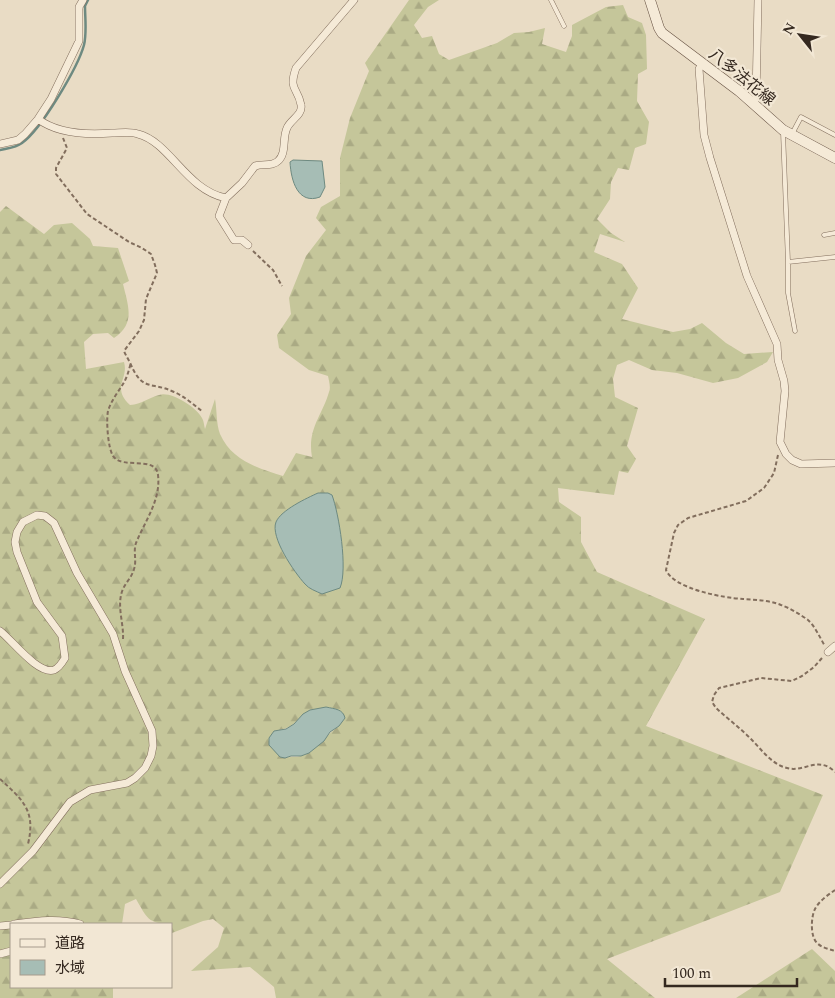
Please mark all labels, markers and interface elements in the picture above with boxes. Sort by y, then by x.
north arrow [775,10,825,60]
text: N [777,19,801,39]
street label: 八多法花線 [703,42,781,112]
legend [10,923,172,988]
text: 道路 [55,932,85,955]
scale bar [665,956,798,988]
text: 水域 [55,957,85,980]
text: 100 m [672,962,711,985]

